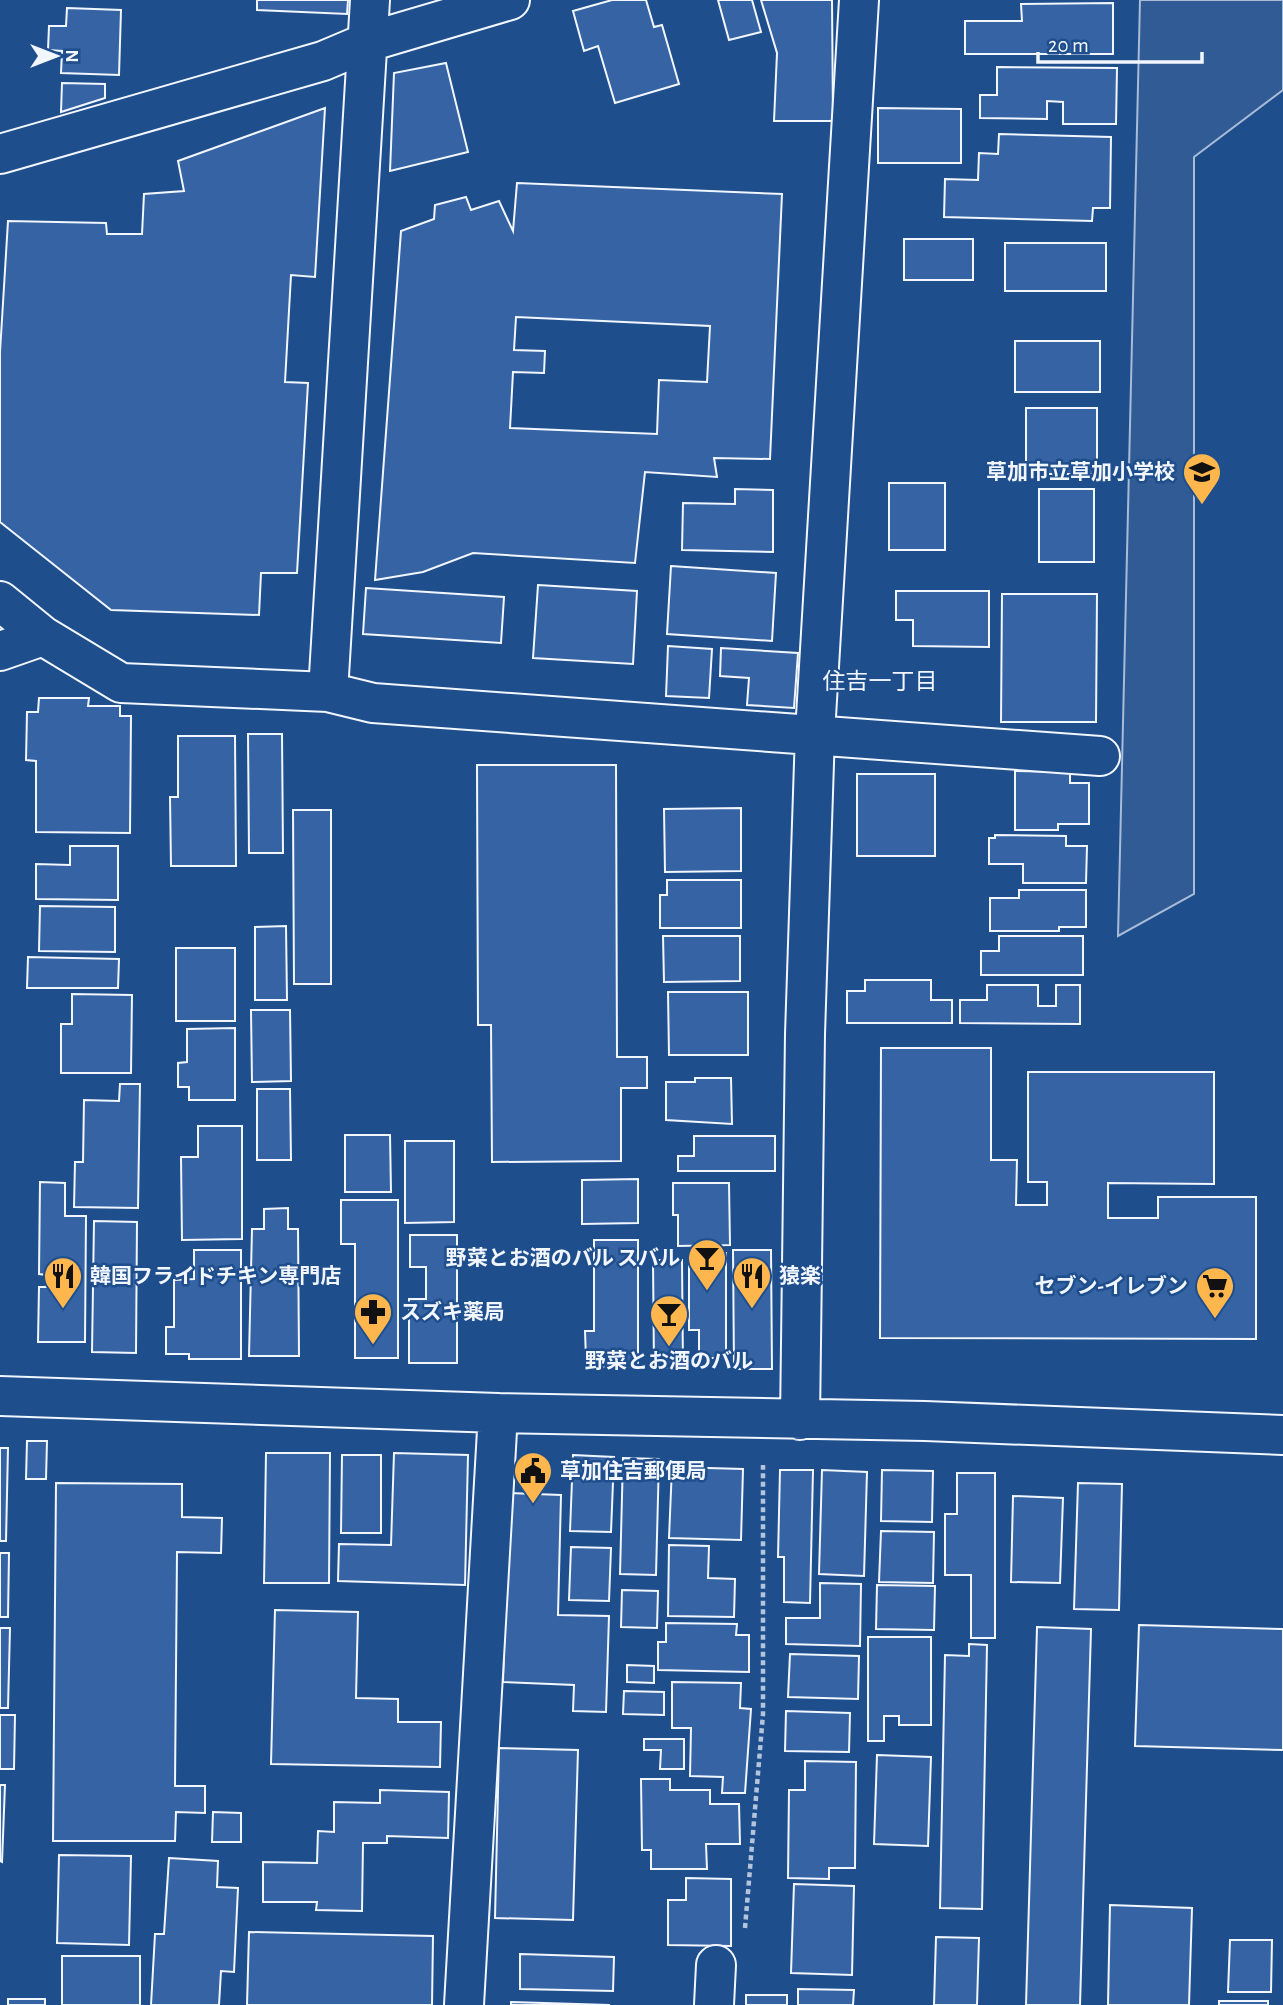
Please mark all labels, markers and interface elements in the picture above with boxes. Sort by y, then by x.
north arrow [21,21,91,91]
scale bar [1038,21,1202,65]
text: 20 m [1048,35,1089,56]
text: N [62,49,81,63]
school or university icon: 草加市立草加小学校 [1181,451,1223,506]
place label: 草加市立草加小学校 [986,461,1175,483]
district label: 住吉一丁目 [823,669,938,694]
bar icon: 野菜とお酒のバル スバル [686,1237,728,1292]
place label: 野菜とお酒のバル スバル [446,1247,680,1269]
restaurant icon: 韓国フライドチキン専門店 [42,1255,84,1310]
restaurant icon: 猿楽 [731,1255,773,1310]
place label: 韓国フライドチキン専門店 [90,1265,341,1287]
place label: 猿楽 [779,1265,821,1287]
supermarket icon: セブン-イレブン [1194,1265,1236,1320]
place label: セブン-イレブン [1035,1274,1188,1297]
pharmacy icon: スズキ薬局 [352,1291,394,1346]
bar icon: 野菜とお酒のバル [648,1293,690,1348]
place label: スズキ薬局 [400,1300,505,1323]
place label: 野菜とお酒のバル [585,1350,753,1372]
public building icon: 草加住吉郵便局 [512,1450,554,1505]
place label: 草加住吉郵便局 [560,1460,707,1482]

